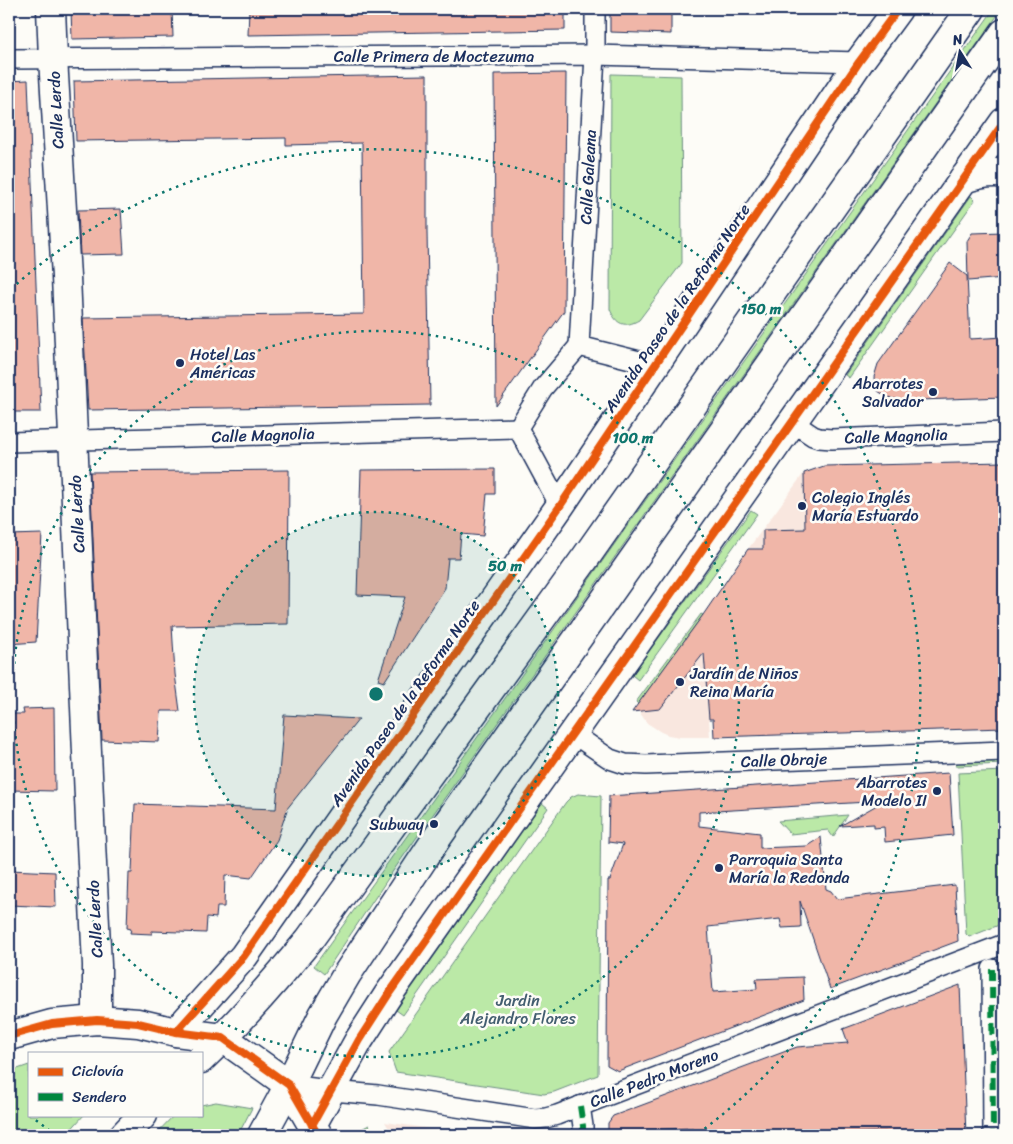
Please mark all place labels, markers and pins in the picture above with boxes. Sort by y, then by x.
place label: Hotel Las Américas [189,340,256,387]
marker: Hotel Las Américas [174,357,186,369]
place label: Abarrotes Salvador [851,369,924,416]
marker: Abarrotes Salvador [927,386,939,398]
place label: Colegio Inglés María Estuardo [812,483,919,530]
marker: Colegio Inglés María Estuardo [796,500,808,512]
place label: Jardín de Niños Reina María [689,659,799,706]
marker: Jardín de Niños Reina María [674,676,686,688]
centre of rings [367,685,385,703]
place label: Abarrotes Modelo II [855,768,928,815]
marker: Abarrotes Modelo II [931,785,943,797]
place label: Subway [369,810,425,839]
marker: Subway [428,818,440,830]
place label: Parroquia Santa María la Redonda [729,845,850,892]
marker: Parroquia Santa María la Redonda [713,862,725,874]

